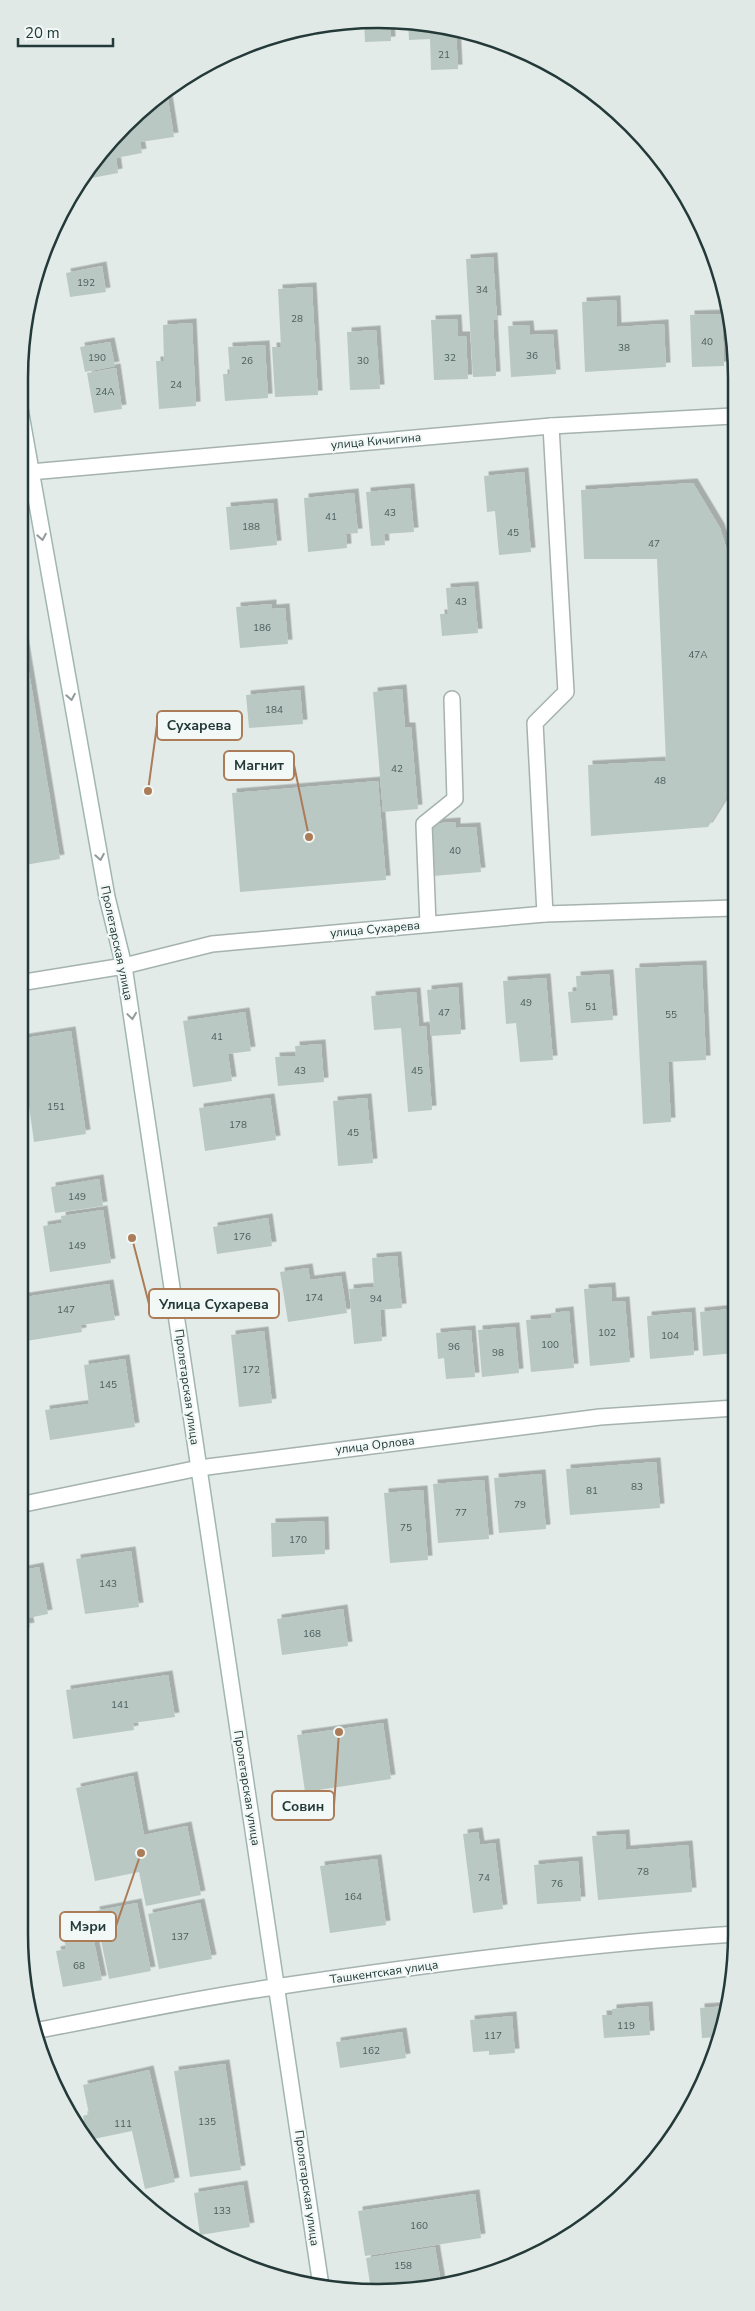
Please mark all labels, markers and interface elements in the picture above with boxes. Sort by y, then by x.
scale bar [18,15,112,47]
text: 20 m [25,23,60,43]
house number: 21 [438,48,450,62]
house number: 192 [77,276,95,290]
house number: 34 [476,283,488,297]
house number: 28 [291,312,303,326]
house number: 40 [701,335,713,349]
house number: 38 [618,341,630,355]
house number: 36 [526,349,538,363]
house number: 190 [88,351,106,365]
house number: 32 [444,351,456,365]
house number: 26 [241,354,253,368]
house number: 30 [357,354,369,368]
house number: 24 [170,378,182,392]
house number: 24А [95,385,115,399]
street label: улица Кичигина [330,429,422,453]
house number: 43 [384,506,396,520]
house number: 41 [325,510,337,524]
house number: 188 [242,520,260,534]
house number: 45 [507,526,519,540]
one-way arrow [36,533,46,541]
house number: 47 [648,537,660,551]
house number: 43 [455,595,467,609]
house number: 186 [253,621,271,635]
house number: 47А [688,648,708,662]
one-way arrow [65,693,75,701]
house number: 184 [265,703,283,717]
callout: Сухарева [157,711,242,740]
text: Сухарева [167,716,231,735]
callout: Магнит [224,751,294,780]
text: Магнит [234,756,284,775]
house number: 42 [391,762,403,776]
house number: 48 [654,774,666,788]
house number: 40 [449,844,461,858]
one-way arrow [94,852,104,861]
street label: Пролетарская улица [97,884,137,1002]
street label: улица Сухарева [329,917,421,941]
house number: 49 [520,996,532,1010]
house number: 51 [585,1000,597,1014]
house number: 47 [438,1006,450,1020]
house number: 55 [665,1008,677,1022]
one-way arrow [126,1012,136,1020]
house number: 41 [211,1030,223,1044]
house number: 43 [294,1064,306,1078]
house number: 45 [411,1064,423,1078]
house number: 151 [47,1100,65,1114]
house number: 178 [229,1118,247,1132]
house number: 45 [347,1126,359,1140]
house number: 149 [68,1190,86,1204]
house number: 176 [233,1230,251,1244]
house number: 149 [68,1239,86,1253]
callout: Улица Сухарева [149,1289,279,1318]
house number: 174 [305,1291,323,1305]
house number: 94 [370,1292,382,1306]
text: Улица Сухарева [158,1295,269,1314]
house number: 147 [57,1303,75,1317]
house number: 102 [598,1326,616,1340]
street label: Пролетарская улица [171,1328,203,1446]
house number: 104 [661,1329,679,1343]
house number: 100 [541,1338,559,1352]
house number: 96 [448,1340,460,1354]
house number: 98 [492,1346,504,1360]
house number: 172 [242,1363,260,1377]
house number: 145 [99,1378,117,1392]
street label: улица Орлова [335,1432,415,1458]
house number: 83 [631,1480,643,1494]
house number: 81 [586,1484,598,1498]
house number: 79 [514,1498,526,1512]
house number: 77 [455,1506,467,1520]
house number: 75 [400,1521,412,1535]
house number: 170 [289,1533,307,1547]
house number: 143 [99,1577,117,1591]
house number: 168 [303,1627,321,1641]
house number: 141 [111,1698,129,1712]
street label: Пролетарская улица [230,1729,264,1847]
callout: Совин [272,1791,334,1820]
text: Совин [282,1797,324,1816]
house number: 78 [637,1865,649,1879]
house number: 74 [478,1871,490,1885]
house number: 76 [551,1877,563,1891]
house number: 164 [344,1890,362,1904]
callout: Мэри [60,1912,116,1941]
text: Мэри [70,1917,106,1936]
house number: 137 [171,1930,189,1944]
street label: Ташкентская улица [329,1956,439,1988]
house number: 68 [73,1959,85,1973]
house number: 119 [617,2019,635,2033]
house number: 117 [484,2029,502,2043]
house number: 162 [362,2044,380,2058]
house number: 135 [198,2115,216,2129]
house number: 111 [114,2117,132,2131]
street label: Пролетарская улица [291,2129,323,2247]
house number: 133 [213,2204,231,2218]
house number: 160 [410,2219,428,2233]
house number: 158 [394,2259,412,2273]

